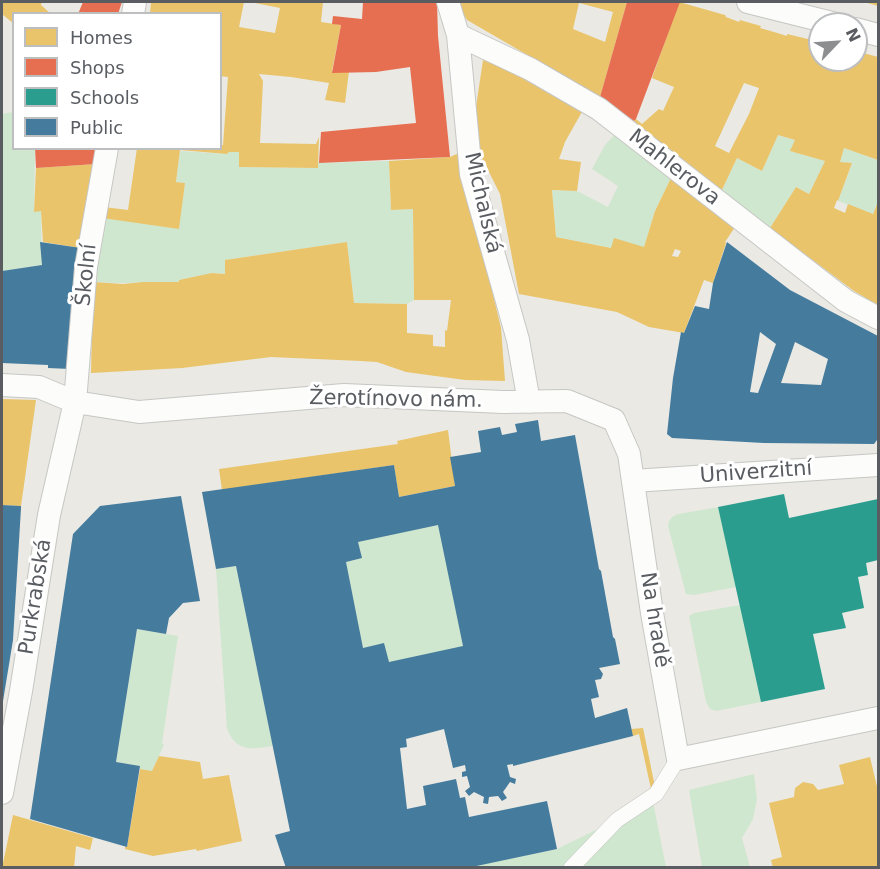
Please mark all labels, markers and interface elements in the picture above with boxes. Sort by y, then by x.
legend [12,12,222,150]
north arrow [808,12,868,72]
text: N [842,25,864,45]
text: Homes [70,27,133,48]
text: Shops [70,57,125,78]
text: Schools [70,87,139,108]
text: Public [70,117,123,138]
street label: Mahlerova [623,124,725,212]
street label: Michalská [458,150,506,256]
street label: Školní [71,243,103,307]
street label: Žerotínovo nám. [309,386,483,414]
street label: Univerzitní [699,456,813,490]
street label: Purkrabská [14,537,58,657]
street label: Na hradě [634,570,674,670]

